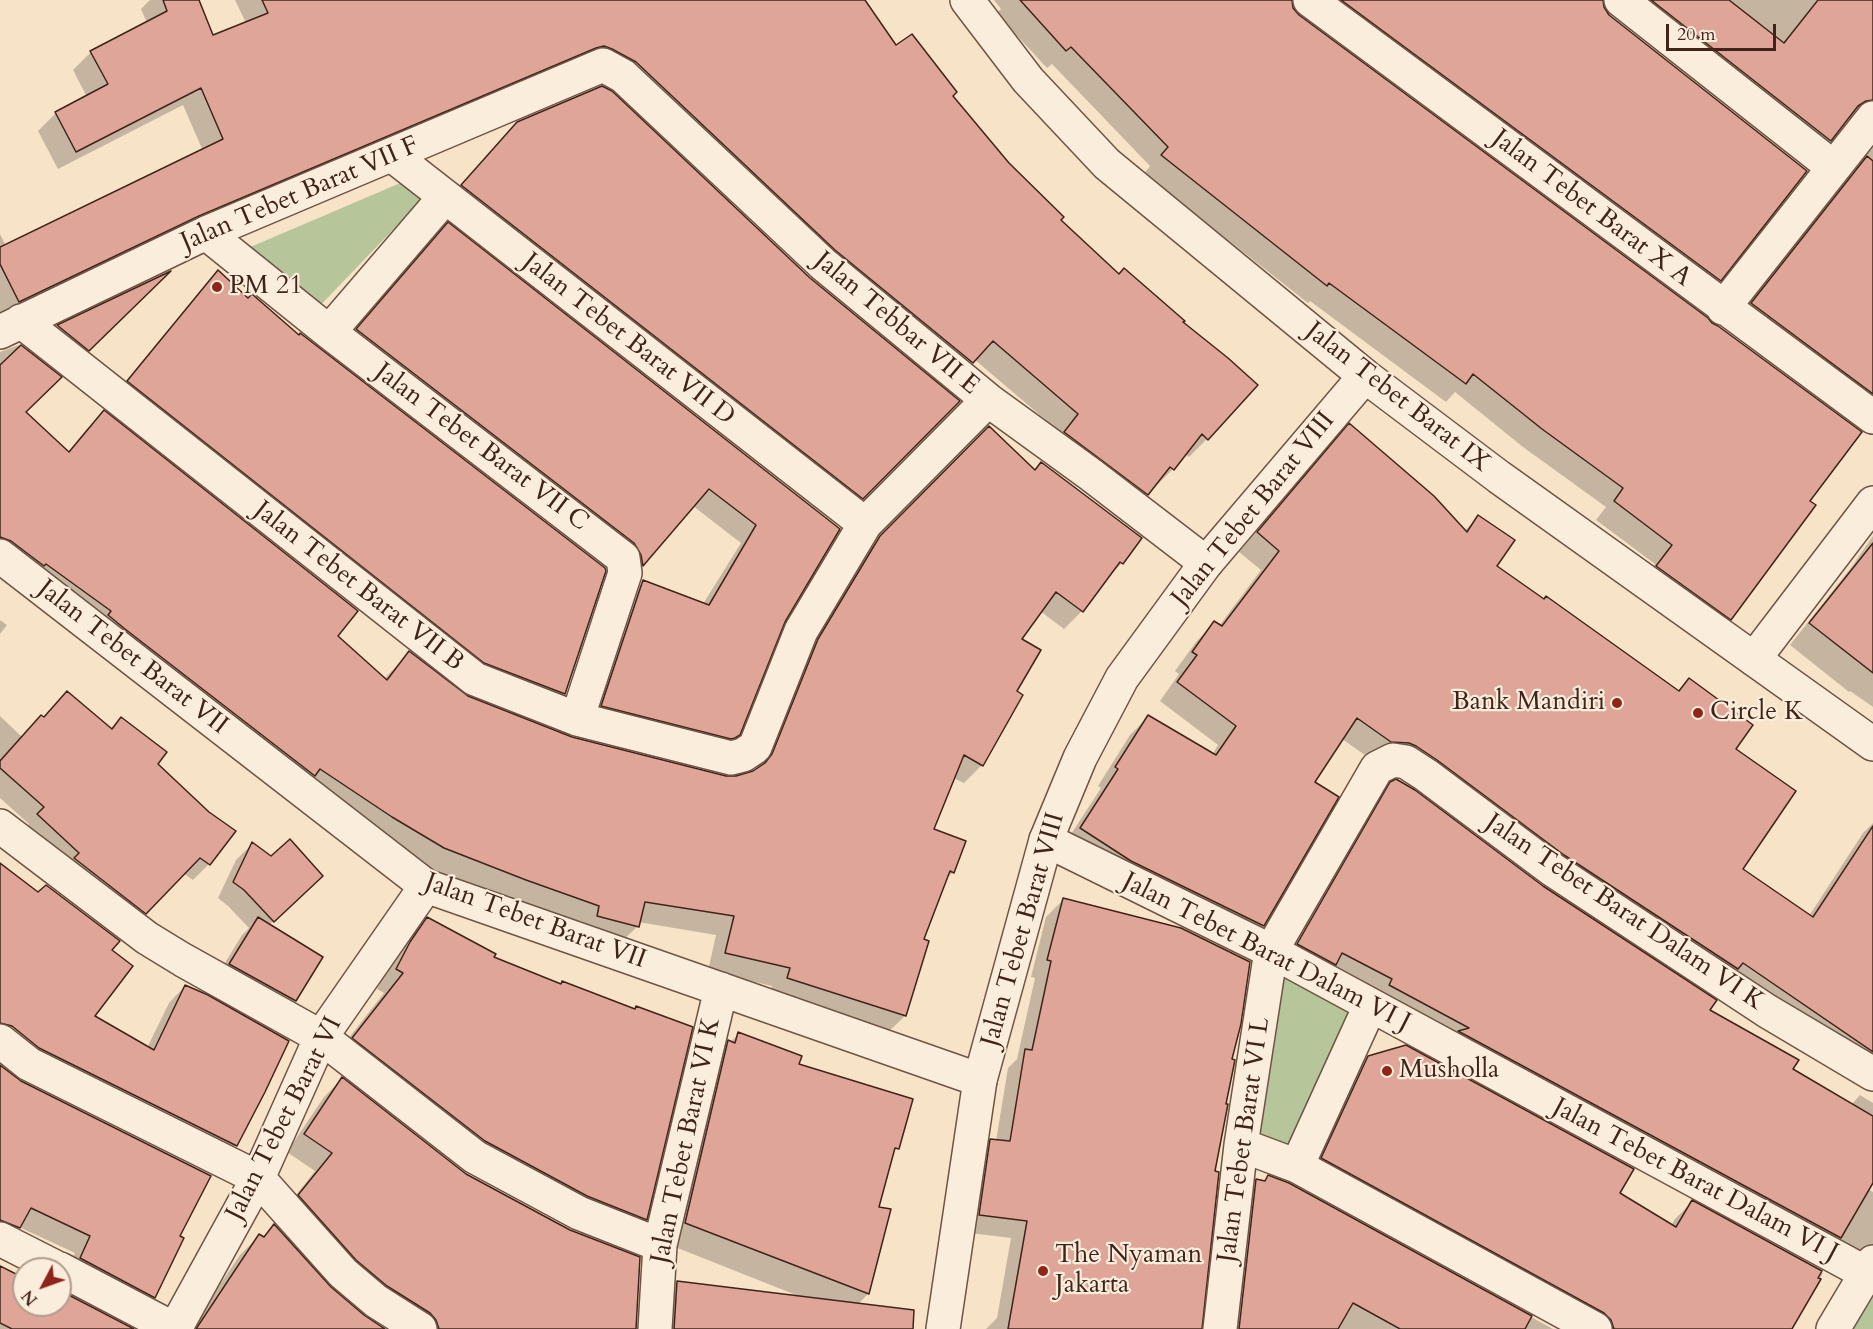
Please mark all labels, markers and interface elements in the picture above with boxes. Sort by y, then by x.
scale bar [1669,12,1778,50]
text: 20 m [1677,22,1716,47]
street label: Jalan Tebet Barat X A [1485,124,1697,294]
street label: Jalan Tebet Barat VII F [177,131,423,259]
street label: Jalan Tebbar VII E [807,246,985,402]
street label: Jalan Tebet Barat VII D [515,247,741,433]
place label: PM 21 [229,271,302,303]
marker: PM 21 [210,280,224,294]
street label: Jalan Tebet Barat IX [1298,316,1496,480]
street label: Jalan Tebet Barat VII C [368,357,594,539]
street label: Jalan Tebet Barat VIII [1166,406,1342,614]
street label: Jalan Tebet Barat VII B [247,495,469,679]
street label: Jalan Tebet Barat VII [31,574,233,742]
place label: Bank Mandiri [1452,687,1605,719]
marker: Bank Mandiri [1610,696,1624,710]
place label: Circle K [1710,697,1803,729]
marker: Circle K [1691,706,1705,720]
street label: Jalan Tebet Barat Dalam VI K [1479,808,1769,1018]
street label: Jalan Tebet Barat VIII [976,809,1072,1051]
street label: Jalan Tebet Barat VII [420,867,650,977]
street label: Jalan Tebet Barat Dalam VI J [1117,867,1415,1039]
street label: Jalan Tebet Barat VI [220,1012,350,1226]
street label: Jalan Tebet Barat VI K [646,1015,728,1267]
street label: Jalan Tebet Barat VI L [1212,1016,1278,1264]
place label: Musholla [1399,1055,1499,1087]
marker: Musholla [1380,1064,1394,1078]
street label: Jalan Tebet Barat Dalam VI J [1547,1092,1843,1270]
place label: The Nyaman Jakarta [1055,1240,1202,1302]
north arrow [12,1257,72,1317]
marker: The Nyaman Jakarta [1036,1264,1050,1278]
text: N [17,1285,43,1310]

